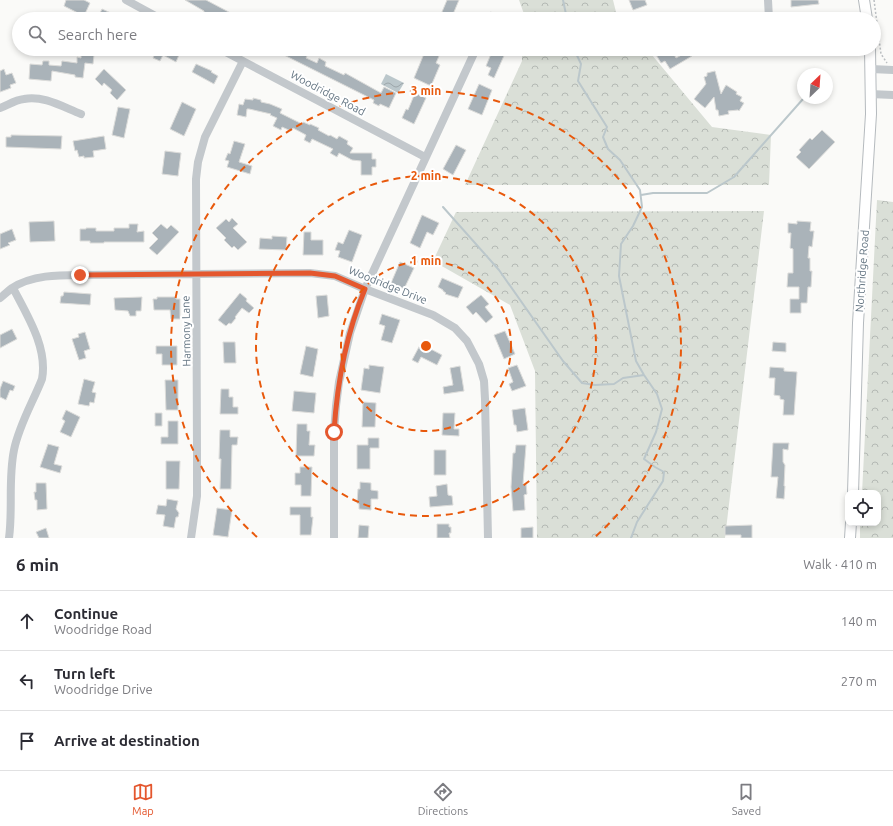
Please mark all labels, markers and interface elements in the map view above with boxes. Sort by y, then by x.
search box [12,12,881,56]
icon: search [26,23,48,45]
text: Search here [58,26,137,43]
street label: Woodridge Road [289,68,367,118]
north arrow [797,68,833,104]
text: 3 min [411,84,441,97]
text: 2 min [411,169,441,182]
street label: Northridge Road [853,229,871,313]
text: 1 min [411,254,441,267]
street label: Woodridge Drive [347,264,429,306]
route end [71,266,89,284]
street label: Harmony Lane [179,295,193,367]
centre of rings [419,339,433,353]
route start [325,423,343,441]
map controls [845,490,881,526]
button: locate [845,490,881,526]
text: 6 min [16,555,59,574]
text: Walk · 410 m [803,557,877,571]
text: Continue [54,605,118,622]
icon: ahead [16,610,38,632]
text: 140 m [841,614,877,628]
text: Woodridge Road [54,622,152,636]
text: Turn left [54,665,115,682]
icon: left [16,670,38,692]
text: 270 m [841,674,877,688]
text: Woodridge Drive [54,682,153,696]
icon: arrive [16,730,38,752]
text: Arrive at destination [54,732,200,749]
tab: Map [132,781,154,817]
tab: Directions [418,781,468,817]
tab: Saved [732,781,761,817]

